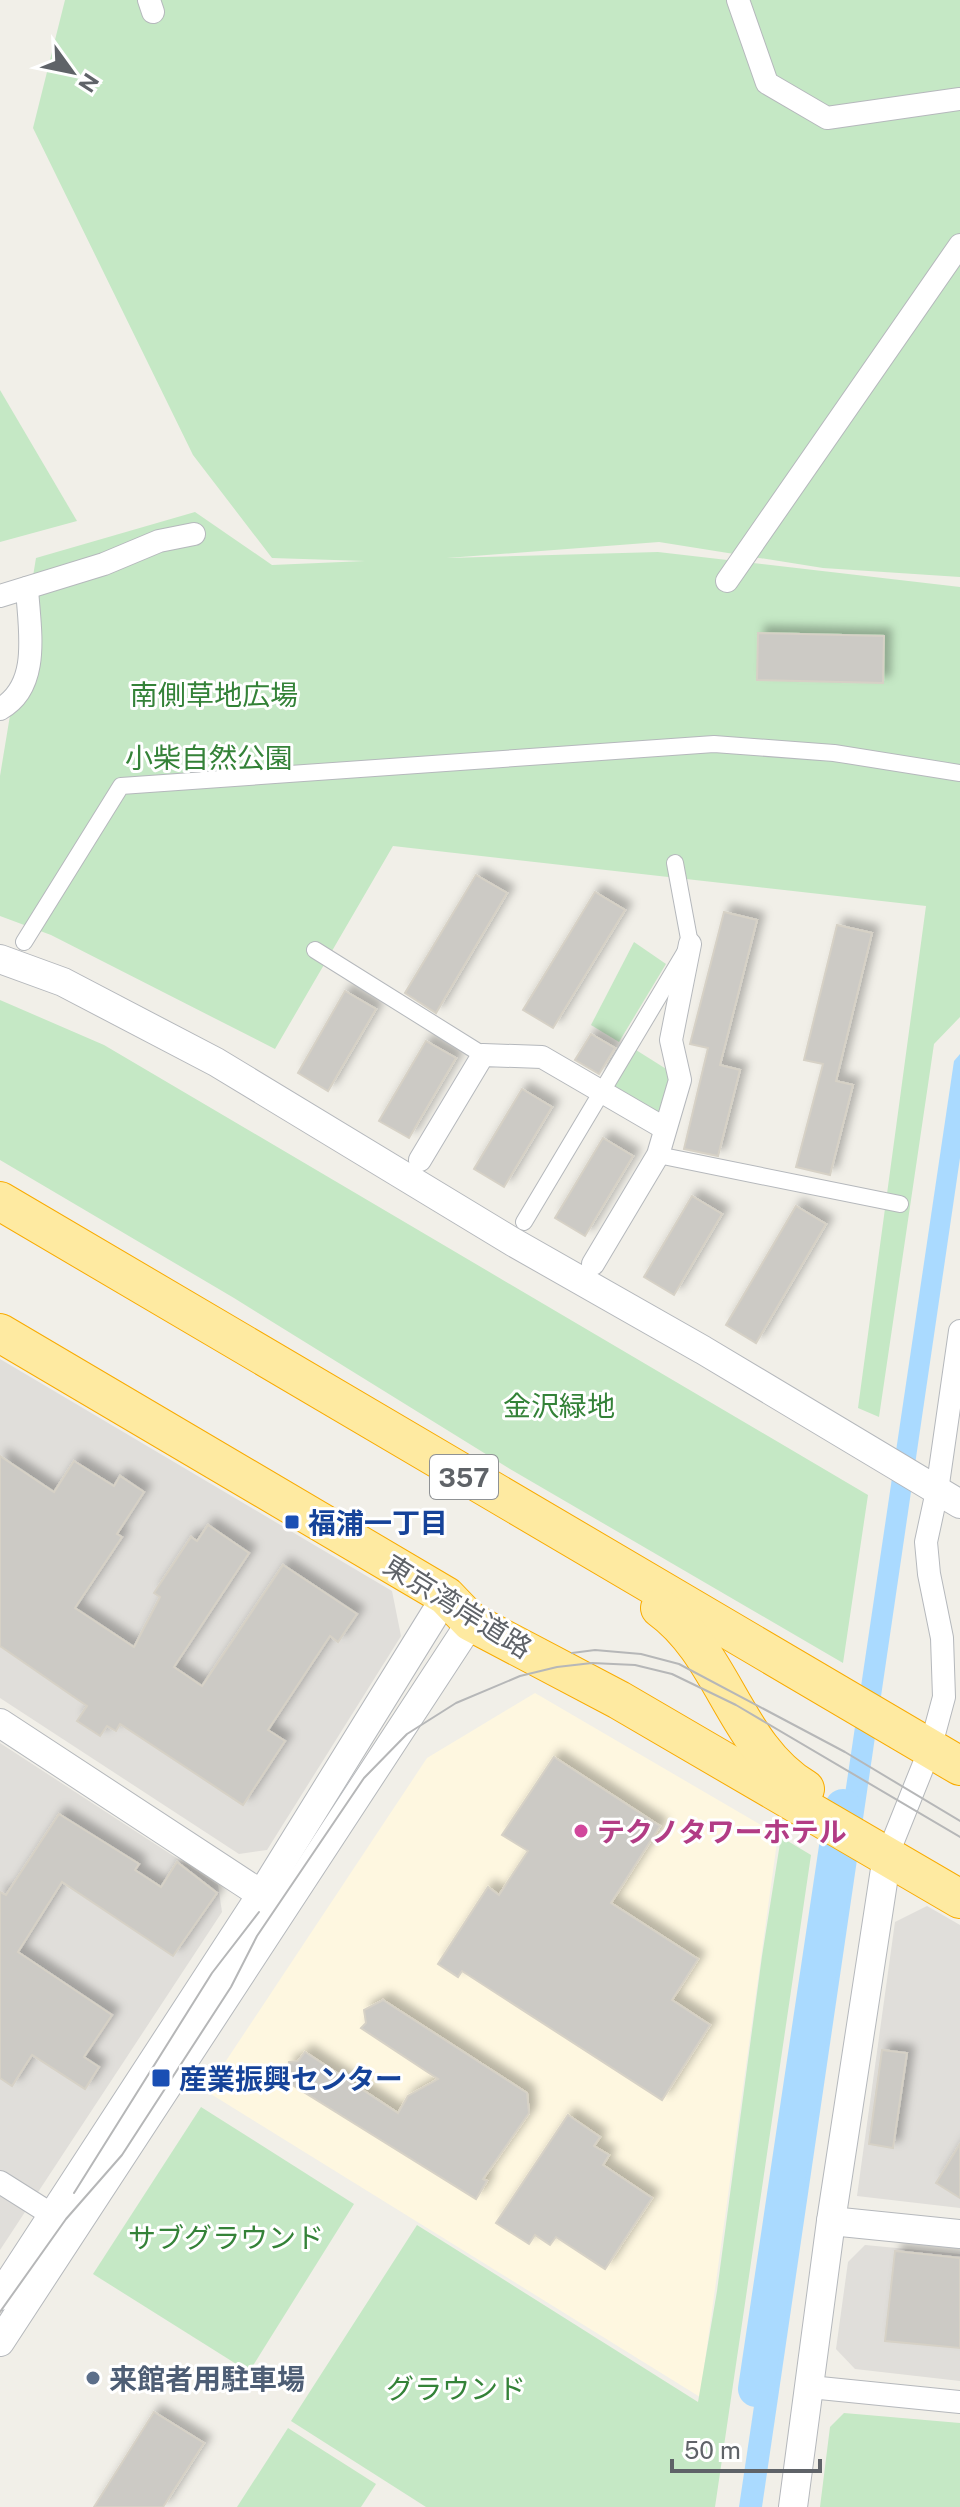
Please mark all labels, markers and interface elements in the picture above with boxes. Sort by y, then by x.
north arrow [32,32,112,112]
text: N [73,69,104,97]
park label: 南側草地広場 [130,678,298,711]
park label: 小柴自然公園 [125,741,293,774]
park label: 金沢緑地 [503,1389,615,1422]
road number: 357 [430,1455,498,1499]
place label: 福浦一丁目 [308,1506,448,1539]
marker: 福浦一丁目 [283,1513,301,1531]
street label: 東京湾岸道路 [378,1547,538,1665]
place label: テクノタワーホテル [597,1815,847,1848]
marker: テクノタワーホテル [572,1822,590,1840]
place label: 産業振興センター [179,2062,403,2095]
marker: 産業振興センター [150,2067,172,2089]
park label: サブグラウンド [128,2221,324,2254]
place label: 来館者用駐車場 [109,2362,305,2395]
marker: 来館者用駐車場 [84,2369,102,2387]
park label: グラウンド [386,2372,526,2405]
scale bar [672,2423,820,2473]
text: 50 m [684,2436,741,2464]

